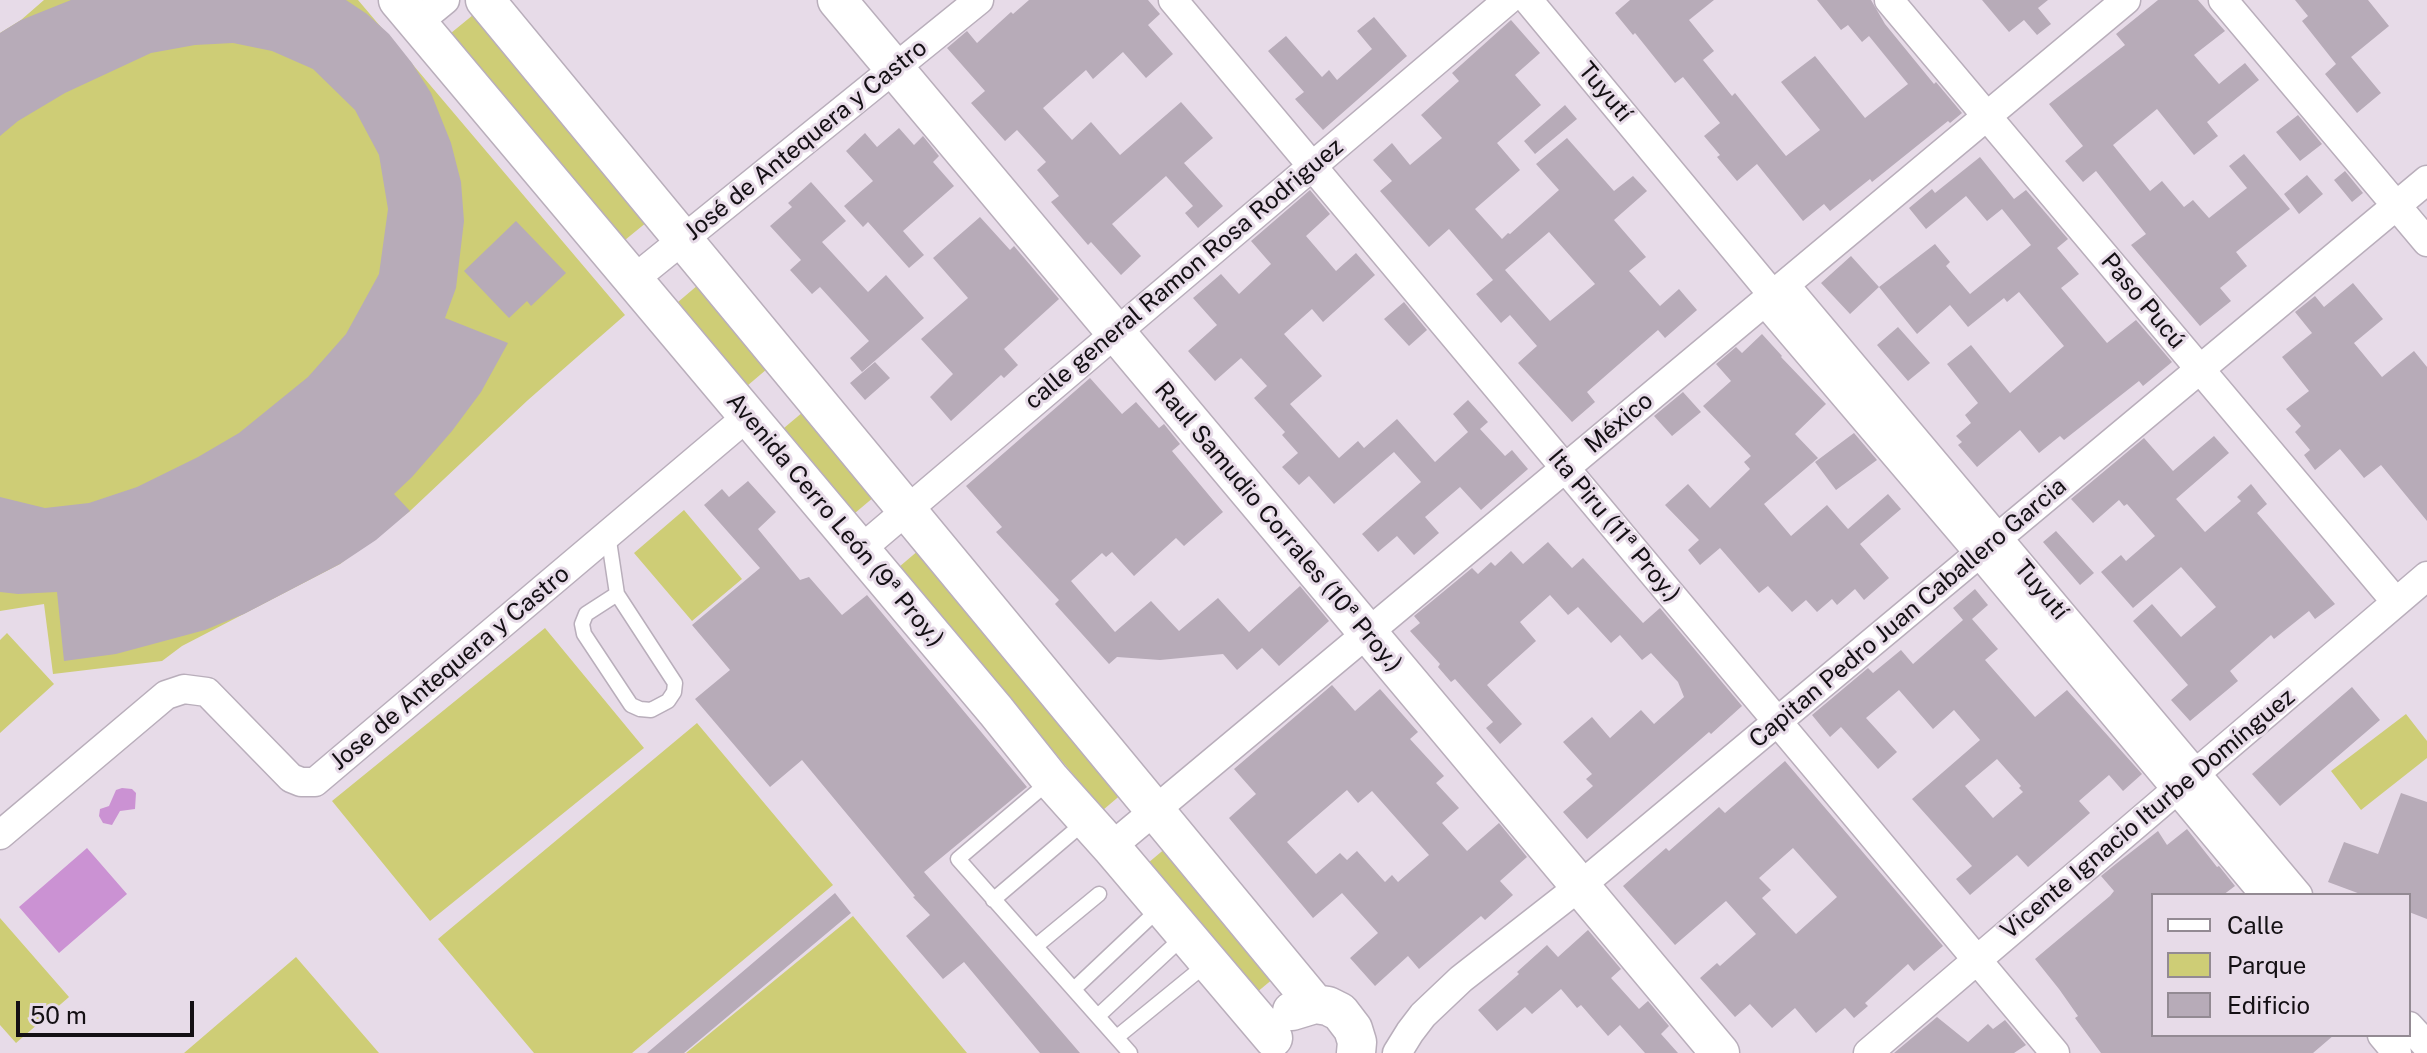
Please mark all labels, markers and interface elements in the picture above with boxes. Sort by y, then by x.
street label: José de Antequera y Castro [679,33,933,247]
street label: Tuyutí [1572,56,1638,128]
street label: calle general Ramon Rosa Rodriguez [1019,132,1349,416]
street label: Paso Pucú [2095,247,2191,355]
street label: Raul Samudio Corrales (10ª Proy.) [1148,376,1408,678]
street label: México [1579,386,1659,460]
street label: Avenida Cerro León (9ª Proy.) [720,387,950,653]
street label: Ita Piru (11ª Proy.) [1542,444,1686,608]
street label: Capitan Pedro Juan Caballero Garcia [1744,472,2072,754]
street label: Tuyutí [2008,554,2074,626]
street label: Jose de Antequera y Castro [325,560,575,776]
street label: Vicente Ignacio Iturbe Domínguez [1995,683,2301,945]
legend [2151,893,2411,1037]
text: Calle [2227,911,2284,939]
text: Parque [2227,951,2306,979]
scale bar [20,985,198,1035]
text: Edificio [2227,991,2310,1019]
text: 50 m [30,1001,87,1029]

